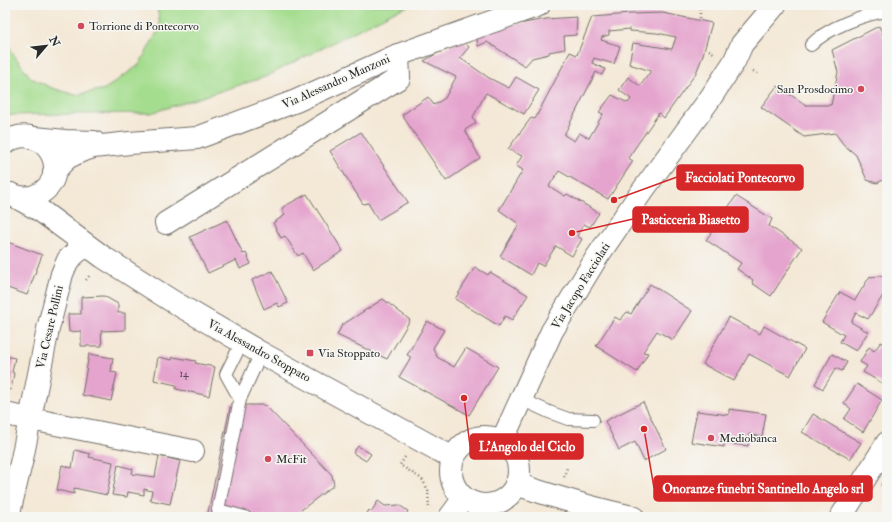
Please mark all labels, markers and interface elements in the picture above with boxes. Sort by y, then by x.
place label: Torrione di Pontecorvo [89,19,199,34]
marker: Torrione di Pontecorvo [76,21,86,31]
north arrow [26,26,66,66]
text: N [46,33,63,50]
street label: Via Alessandro Manzoni [280,51,392,113]
place label: San Prosdocimo [777,82,853,97]
marker: San Prosdocimo [856,84,866,94]
callout: Facciolati Pontecorvo [677,165,803,190]
text: Facciolati Pontecorvo [685,170,796,186]
callout: Pasticceria Biasetto [633,207,748,232]
text: Pasticceria Biasetto [642,212,741,228]
street label: Via Jacopo Facciolati [548,240,614,332]
street label: Via Cesare Pollini [33,284,67,370]
street label: Via Alessandro Stoppato [205,316,313,386]
place label: Via Stoppato [318,346,380,361]
marker: Via Stoppato [305,348,315,358]
house number: 14 [180,368,189,380]
place label: Mediobanca [719,431,778,446]
marker: Mediobanca [706,433,716,443]
callout: L'Angolo del Ciclo [470,434,583,459]
text: L'Angolo del Ciclo [479,439,576,456]
place label: McFit [276,452,307,467]
marker: McFit [263,454,273,464]
callout: Onoranze funebri Santinello Angelo srl [654,476,872,501]
text: Onoranze funebri Santinello Angelo srl [662,481,864,498]

